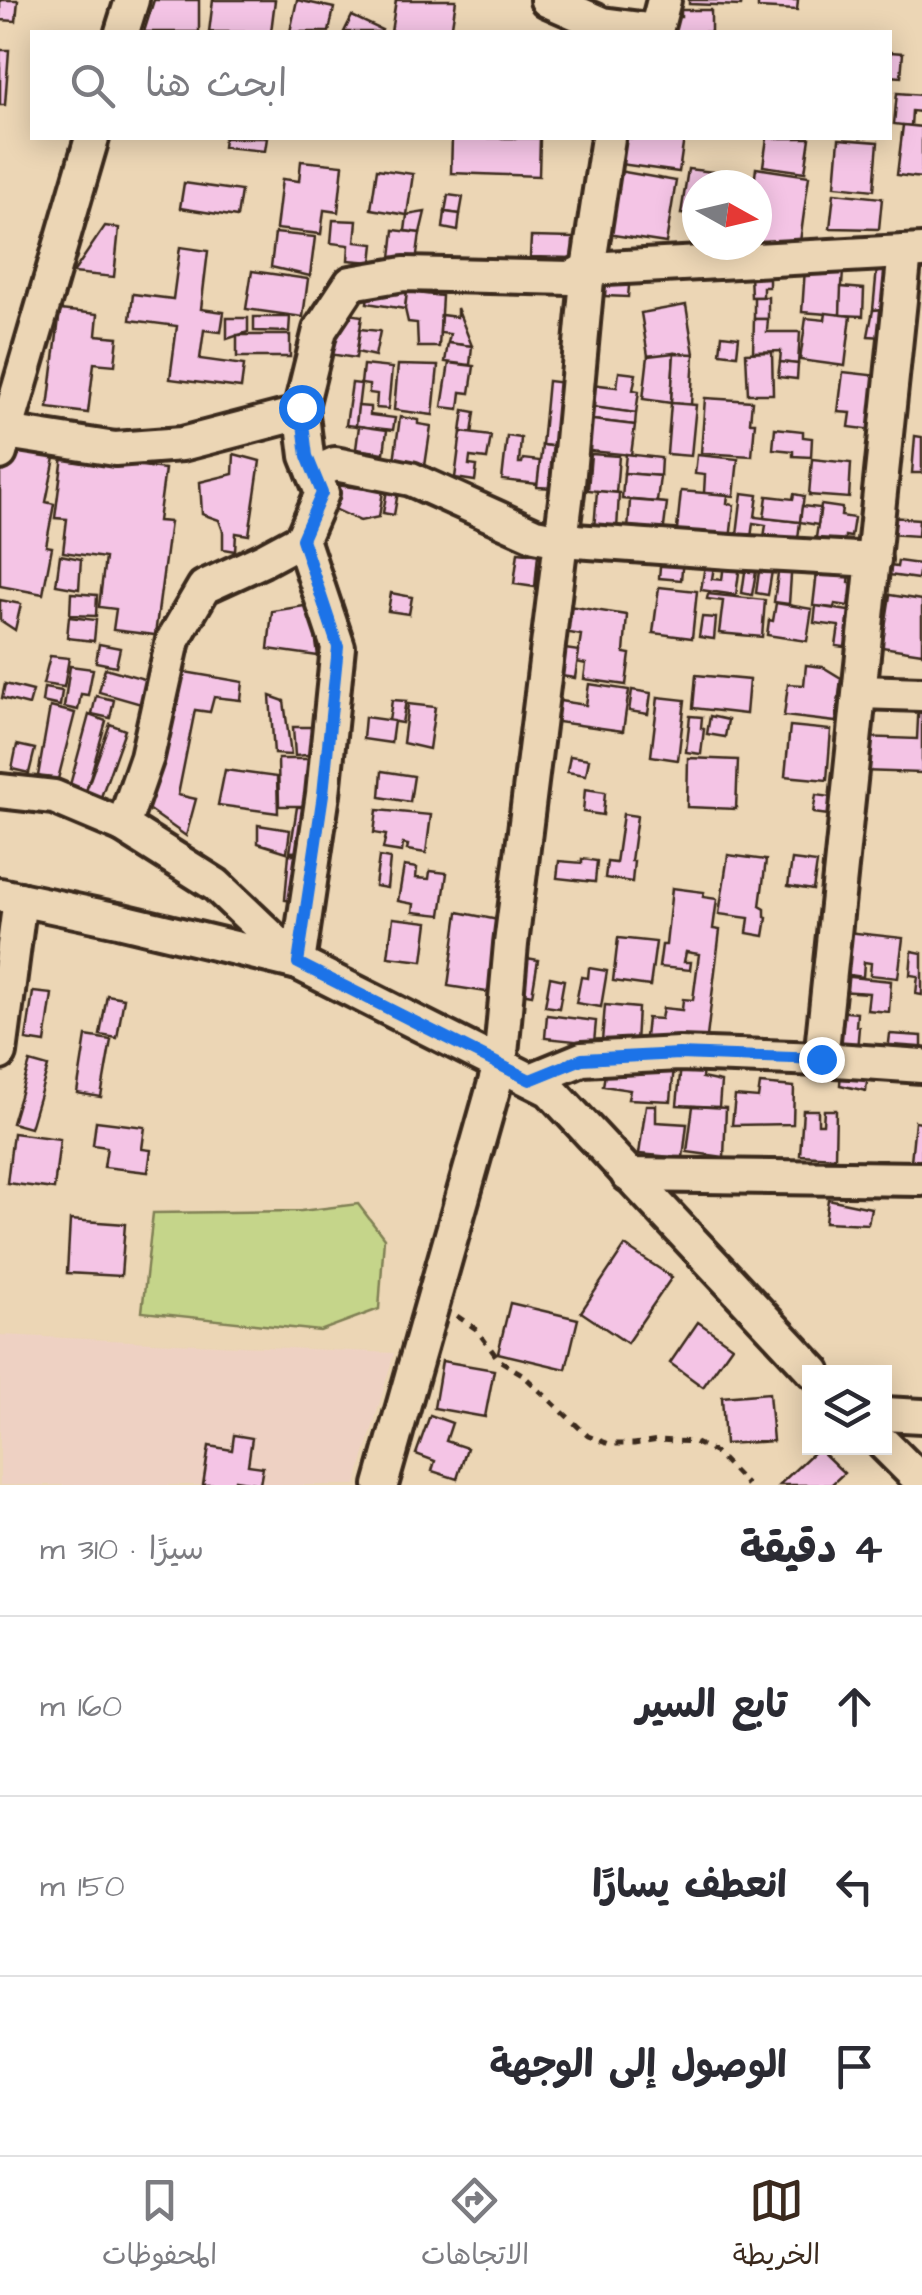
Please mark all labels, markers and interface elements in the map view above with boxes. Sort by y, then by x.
search box [30,30,892,140]
icon: search [65,58,120,113]
text: ابحث هنا [145,59,287,111]
north arrow [682,170,772,260]
route start [279,385,325,431]
route end [799,1037,845,1083]
map controls [802,1365,892,1455]
button: layers [802,1365,892,1455]
text: 4 دقيقة [740,1521,882,1579]
text: سيرًا · 310 m [40,1527,204,1572]
icon: ahead [827,1679,882,1734]
text: تابع السير [636,1680,787,1732]
text: 160 m [40,1684,122,1729]
icon: left [827,1859,882,1914]
text: انعطف يسارًا [592,1860,787,1912]
text: 150 m [40,1864,125,1909]
icon: arrive [827,2039,882,2094]
text: الوصول إلى الوجهة [489,2040,787,2092]
tab: المحفوظات [102,2173,217,2279]
tab: الاتجاهات [421,2173,529,2279]
tab: الخريطة [733,2173,820,2279]

